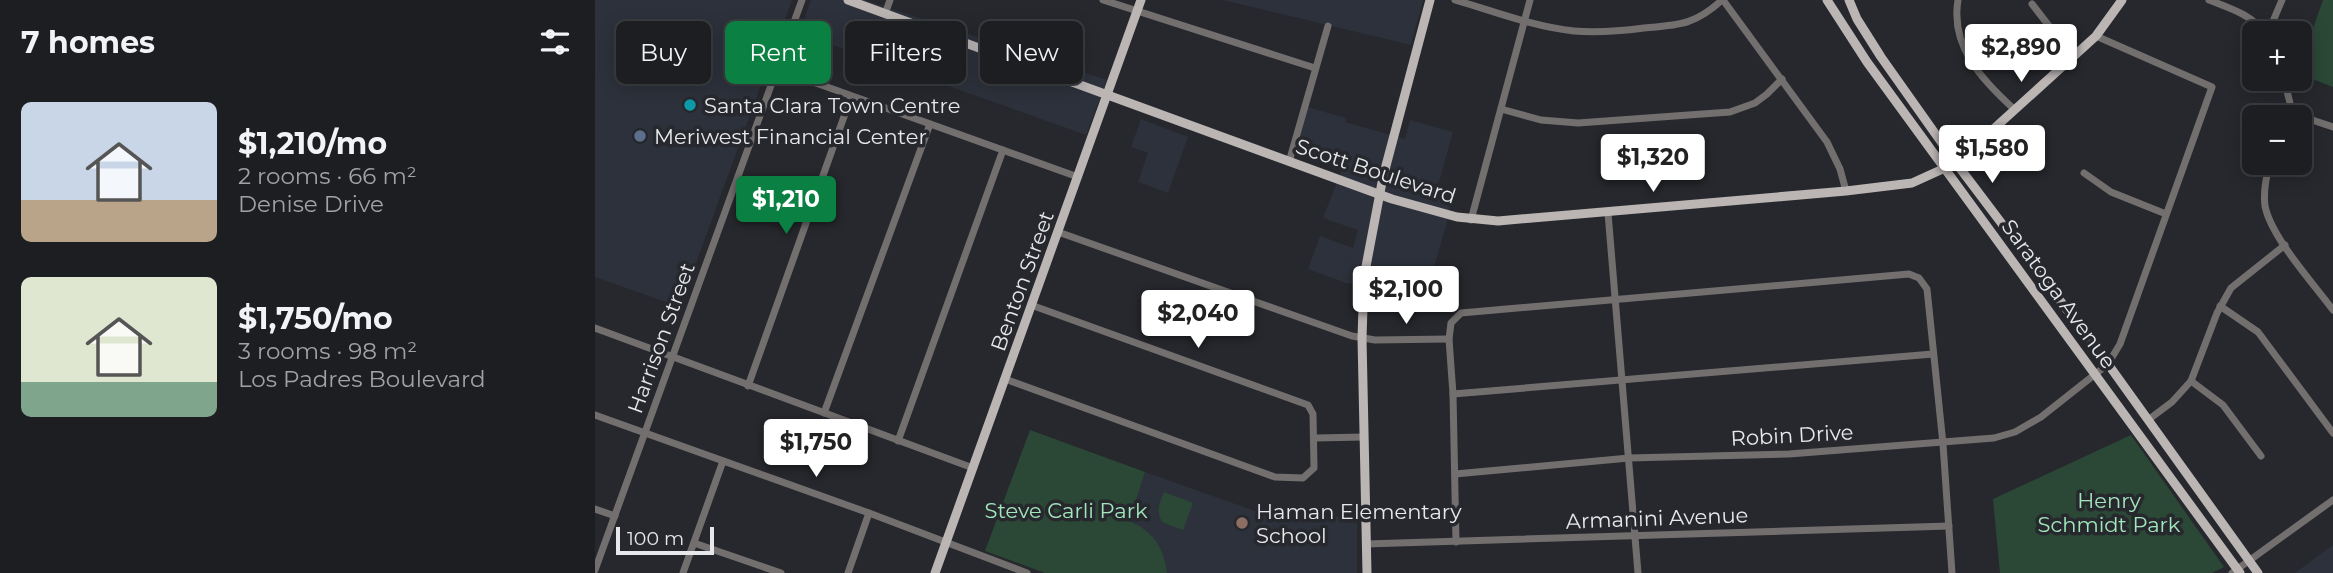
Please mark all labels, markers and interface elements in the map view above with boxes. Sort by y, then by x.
chip: Buy [616,21,711,84]
chip: Rent [725,21,831,84]
chip: Filters [845,21,966,84]
chip: New [980,21,1083,84]
map controls [2242,21,2312,175]
button: + [2242,21,2312,91]
icon: filters [536,23,574,61]
text: 7 homes [21,24,155,61]
pin: $2,890 [1964,24,2078,84]
text: $2,890 [1981,33,2061,61]
place label: Santa Clara Town Centre [704,93,960,118]
marker: Santa Clara Town Centre [682,97,698,113]
button: − [2242,105,2312,175]
place label: Meriwest Financial Center [654,124,927,149]
text: $1,210/mo [238,125,387,162]
pin: $1,580 [1935,125,2049,185]
marker: Meriwest Financial Center [632,128,648,144]
icon: home [77,130,161,214]
street label: Scott Boulevard [1293,133,1459,209]
pin: $1,320 [1596,134,1710,194]
text: $1,580 [1955,134,2029,162]
text: $1,320 [1617,143,1689,171]
text: 2 rooms · 66 m² [238,162,417,190]
pin: $1,210 [729,176,843,236]
text: $1,210 [752,185,820,213]
text: Denise Drive [238,190,384,218]
street label: Benton Street [985,208,1059,354]
street label: Saratoga Avenue [1997,215,2121,373]
street label: Harrison Street [622,259,700,417]
pin: $2,100 [1349,266,1463,326]
text: $2,100 [1369,275,1443,303]
pin: $2,040 [1141,290,1255,350]
text: $2,040 [1157,299,1239,327]
text: $1,750/mo [238,300,393,337]
icon: home [77,305,161,389]
text: 3 rooms · 98 m² [238,337,417,365]
text: Los Padres Boulevard [238,365,486,393]
street label: Robin Drive [1730,419,1854,451]
pin: $1,750 [759,420,873,479]
text: $1,750 [780,428,852,456]
park label: Henry Schmidt Park [2038,488,2181,537]
park label: Steve Carli Park [985,498,1148,523]
place label: Haman Elementary School [1256,499,1462,548]
street label: Armanini Avenue [1565,502,1749,534]
marker: Haman Elementary School [1234,515,1250,531]
scale bar [616,524,714,556]
text: 100 m [627,527,684,550]

